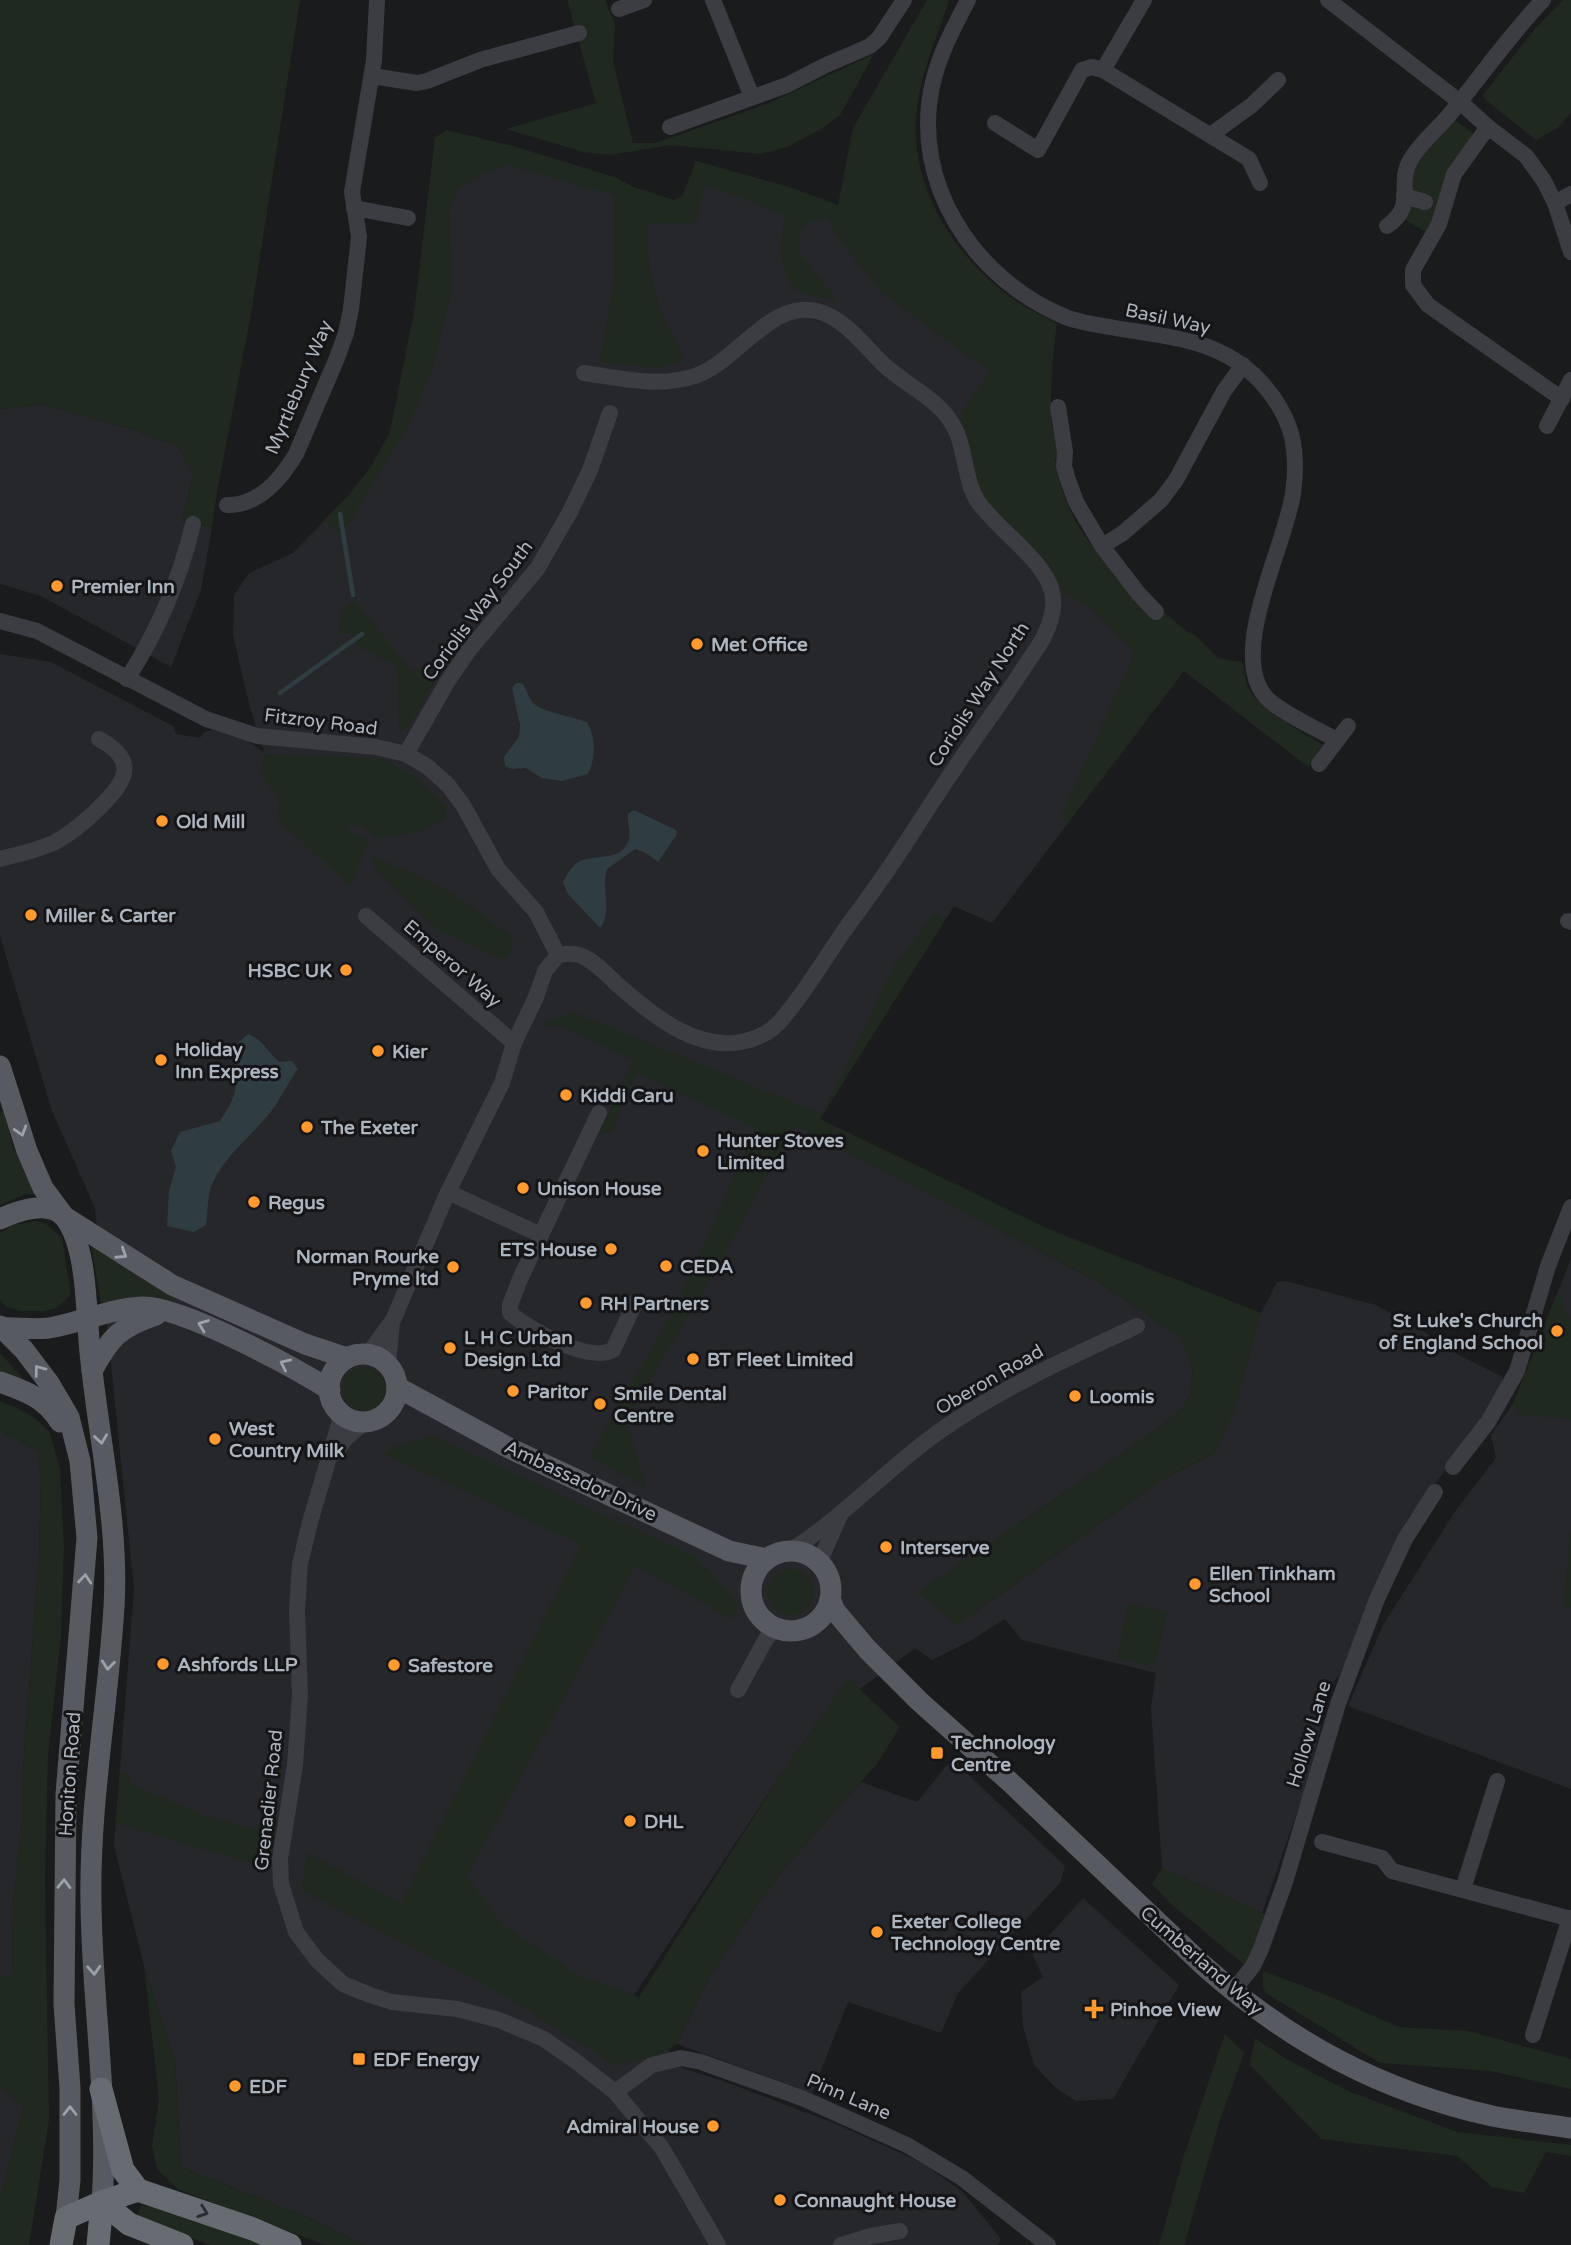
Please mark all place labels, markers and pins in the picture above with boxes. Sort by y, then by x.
place label: Premier Inn [71,576,175,598]
marker: Premier Inn [49,578,65,594]
place label: Met Office [711,634,808,656]
marker: Met Office [689,636,705,652]
place label: Old Mill [176,811,245,833]
marker: Old Mill [154,813,170,829]
place label: Miller & Carter [45,905,176,927]
marker: Miller & Carter [23,907,39,923]
place label: HSBC UK [248,960,332,982]
marker: HSBC UK [338,962,354,978]
place label: Holiday Inn Express [175,1039,279,1084]
place label: Kier [392,1041,428,1063]
marker: Kier [370,1043,386,1059]
marker: Holiday Inn Express [153,1052,169,1068]
place label: Kiddi Caru [580,1085,674,1107]
marker: Kiddi Caru [558,1087,574,1103]
place label: The Exeter [320,1117,419,1139]
marker: The Exeter [299,1119,315,1135]
place label: Hunter Stoves Limited [717,1130,844,1174]
marker: Hunter Stoves Limited [695,1143,711,1159]
place label: Unison House [537,1178,662,1200]
marker: Unison House [515,1180,531,1196]
place label: Regus [268,1192,325,1215]
marker: Regus [246,1194,262,1210]
place label: ETS House [500,1239,597,1261]
marker: ETS House [603,1241,619,1257]
place label: Norman Rourke Pryme ltd [296,1246,439,1291]
place label: CEDA [680,1256,734,1278]
marker: CEDA [658,1258,674,1274]
marker: Norman Rourke Pryme ltd [445,1259,461,1275]
place label: RH Partners [600,1293,709,1315]
marker: RH Partners [578,1295,594,1311]
place label: St Luke's Church of England School [1379,1310,1543,1355]
marker: St Luke's Church of England School [1549,1323,1565,1339]
place label: L H C Urban Design Ltd [464,1327,573,1372]
marker: L H C Urban Design Ltd [442,1340,458,1356]
place label: BT Fleet Limited [707,1349,853,1371]
marker: BT Fleet Limited [685,1351,701,1367]
place label: Paritor [527,1381,589,1403]
marker: Paritor [505,1383,521,1399]
place label: Smile Dental Centre [614,1383,727,1427]
place label: Loomis [1089,1386,1154,1408]
marker: Loomis [1067,1388,1083,1404]
marker: Smile Dental Centre [592,1396,608,1412]
place label: West Country Milk [229,1418,345,1463]
marker: West Country Milk [207,1431,223,1447]
place label: Interserve [900,1537,990,1559]
marker: Interserve [878,1539,894,1555]
place label: Ellen Tinkham School [1209,1563,1336,1607]
marker: Ellen Tinkham School [1187,1576,1203,1592]
place label: Ashfords LLP [177,1654,298,1676]
place label: Safestore [408,1655,493,1677]
marker: Ashfords LLP [155,1656,171,1672]
marker: Safestore [386,1657,402,1673]
place label: Technology Centre [950,1732,1056,1776]
marker: Technology Centre [929,1745,945,1761]
place label: DHL [644,1811,685,1833]
marker: DHL [622,1813,638,1829]
place label: Exeter College Technology Centre [890,1911,1061,1956]
marker: Exeter College Technology Centre [869,1924,885,1940]
marker: Pinhoe View [1084,1999,1104,2019]
place label: Pinhoe View [1110,1999,1221,2021]
place label: EDF Energy [373,2049,480,2072]
marker: EDF Energy [351,2051,367,2067]
place label: EDF [249,2076,287,2098]
marker: EDF [227,2078,243,2094]
place label: Admiral House [566,2116,699,2138]
marker: Admiral House [705,2118,721,2134]
place label: Connaught House [794,2190,957,2213]
marker: Connaught House [772,2192,788,2208]

